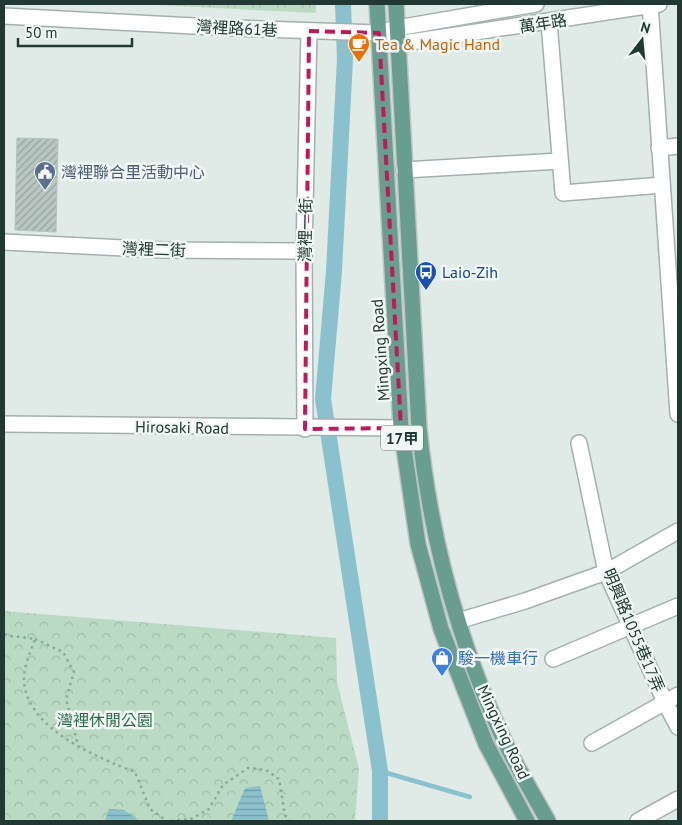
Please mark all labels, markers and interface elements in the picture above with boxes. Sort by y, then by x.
street label: 萬年路 [518,9,568,37]
scale bar [18,15,131,47]
north arrow [617,15,667,65]
street label: 灣裡路61巷 [196,16,278,40]
text: N [639,18,652,37]
text: 50 m [25,23,58,42]
cafe icon: Tea & Magic Hand [347,32,371,63]
place label: Tea & Magic Hand [375,34,500,54]
public building icon: 灣裡聯合里活動中心 [33,160,57,191]
place label: 灣裡聯合里活動中心 [61,162,205,182]
street label: 灣裡一街 [294,198,316,262]
street label: 灣裡二街 [122,238,186,260]
bus stop icon: Laio-Zih [414,260,438,291]
place label: Laio-Zih [442,262,498,282]
street label: Mingxing Road [366,298,394,402]
street label: Hirosaki Road [135,416,229,438]
road number: 17甲 [381,426,423,450]
street label: 明興路1055巷17弄 [599,565,669,695]
shop icon: 駿一機車行 [430,646,454,677]
place label: 駿一機車行 [458,648,538,668]
street label: Mingxing Road [473,681,535,783]
park label: 灣裡休閒公園 [57,710,153,730]

